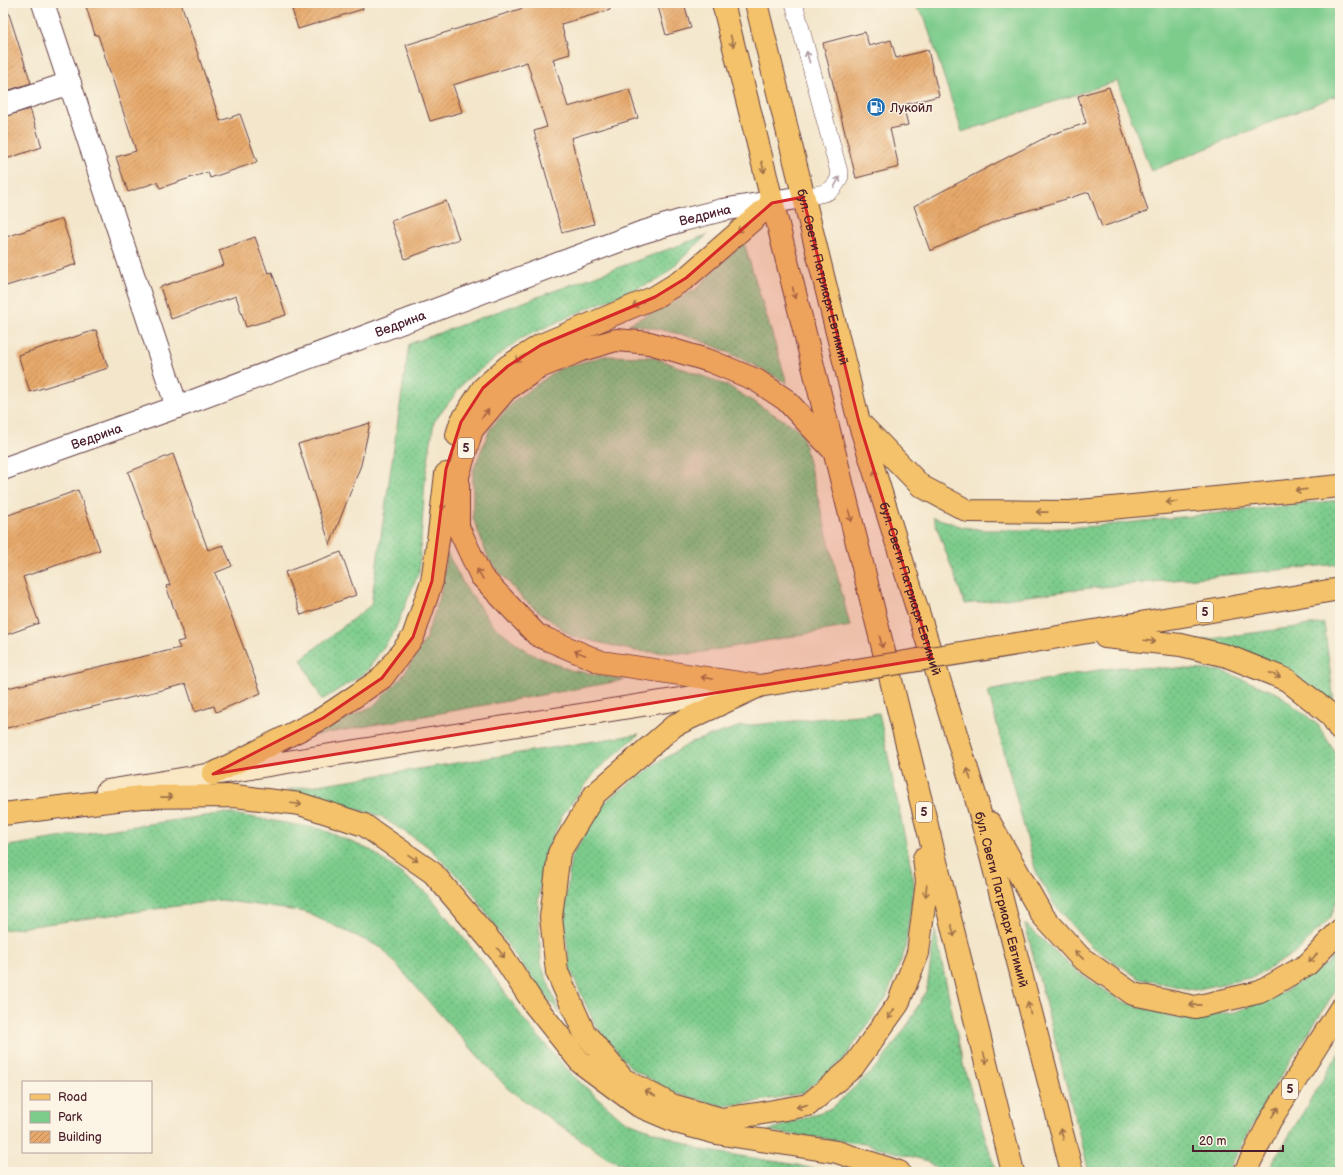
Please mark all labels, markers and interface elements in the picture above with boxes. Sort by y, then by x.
one-way arrow [729,34,736,47]
one-way arrow [804,51,812,64]
fuel station icon: Лукойл [865,96,887,118]
place label: Лукойл [889,100,933,116]
one-way arrow [760,160,767,173]
one-way arrow [834,176,841,188]
street label: бул. Свети Патриарх Евтимий [793,188,852,367]
street label: Ведрина [678,202,733,230]
one-way arrow [737,224,747,233]
one-way arrow [791,287,799,300]
one-way arrow [632,301,644,308]
street label: Ведрина [373,307,428,341]
one-way arrow [515,354,526,362]
one-way arrow [481,409,490,419]
street label: Ведрина [69,420,125,453]
road number: 5 [458,438,474,458]
one-way arrow [872,470,879,483]
one-way arrow [1295,486,1308,494]
one-way arrow [439,497,446,510]
one-way arrow [1166,499,1179,506]
street label: бул. Свети Патриарх Евтимий [875,500,944,678]
one-way arrow [1036,508,1049,516]
one-way arrow [846,509,854,522]
one-way arrow [476,568,484,580]
road number: 5 [1197,602,1213,622]
one-way arrow [878,636,886,649]
one-way arrow [1143,638,1156,645]
one-way arrow [574,649,586,656]
one-way arrow [1268,672,1280,680]
one-way arrow [701,674,714,682]
one-way arrow [965,768,972,781]
one-way arrow [160,793,173,801]
one-way arrow [290,800,303,808]
road number: 5 [916,802,932,822]
street label: бул. Свети Патриарх Евтимий [971,810,1031,989]
one-way arrow [407,854,418,862]
one-way arrow [922,884,930,897]
one-way arrow [950,925,958,938]
one-way arrow [497,947,505,958]
one-way arrow [1074,950,1084,960]
one-way arrow [1308,953,1318,963]
one-way arrow [1189,1001,1202,1009]
one-way arrow [1025,1002,1032,1015]
one-way arrow [887,1008,895,1019]
one-way arrow [981,1051,989,1064]
road number: 5 [1282,1079,1298,1099]
legend [22,1081,152,1153]
one-way arrow [644,1089,656,1097]
text: Road [58,1090,87,1105]
one-way arrow [796,1103,809,1111]
one-way arrow [1271,1107,1279,1118]
text: Park [58,1110,82,1125]
scale bar [1193,1127,1283,1153]
one-way arrow [1058,1128,1065,1141]
text: Building [58,1130,102,1145]
text: 20 m [1199,1134,1226,1149]

